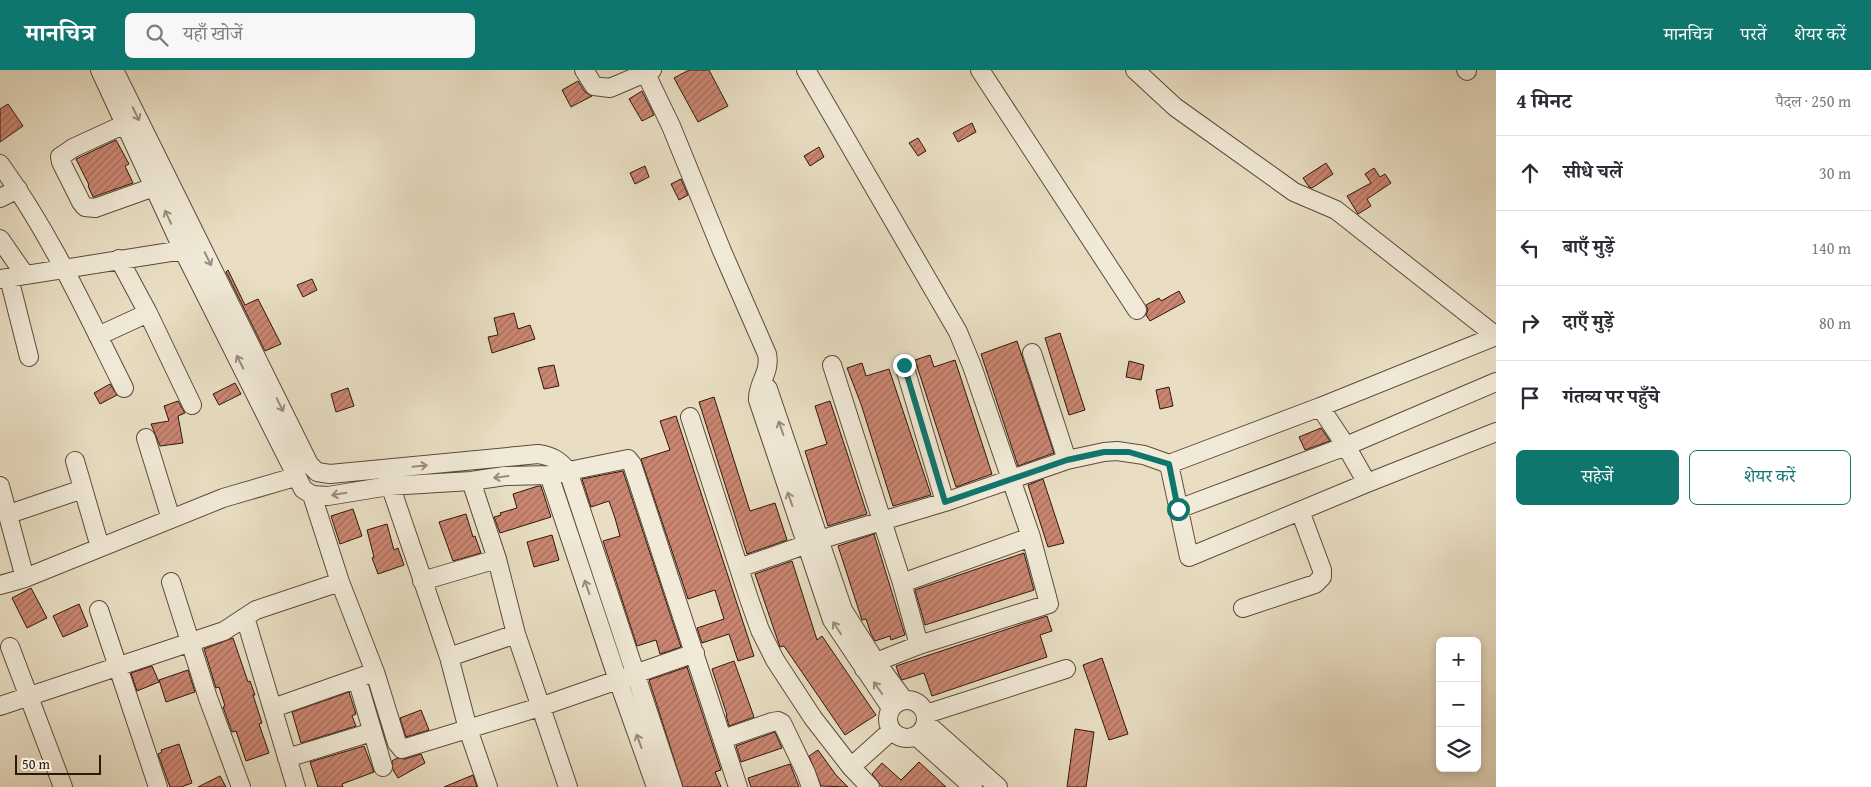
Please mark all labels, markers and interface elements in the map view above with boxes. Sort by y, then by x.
search box [125,13,475,58]
text: मानचित्र [25,15,95,50]
text: यहाँ खोजें [183,19,243,47]
text: मानचित्र [1664,20,1713,47]
text: परतें [1741,20,1766,47]
text: शेयर करें [1794,20,1846,47]
icon: search [143,21,171,49]
text: 4 मिनट [1516,85,1571,116]
text: पैदल · 250 m [1775,89,1851,113]
one-way arrow [132,106,141,121]
text: सीधे चलें [1563,157,1622,185]
icon: ahead [1516,159,1544,187]
text: 30 m [1819,161,1851,185]
one-way arrow [162,209,172,224]
text: बाएँ मुड़ें [1563,232,1614,260]
icon: left [1516,234,1544,262]
text: 140 m [1811,236,1851,260]
one-way arrow [203,252,213,267]
text: दाएँ मुड़ें [1563,307,1614,335]
icon: right [1516,309,1544,337]
text: 80 m [1819,311,1851,335]
route end [893,354,916,377]
one-way arrow [235,355,244,370]
text: गंतव्य पर पहुँचे [1563,382,1659,410]
icon: arrive [1516,384,1544,412]
one-way arrow [276,397,285,412]
one-way arrow [776,421,785,436]
button: सहेजें [1516,450,1679,505]
button: शेयर करें [1689,450,1851,505]
one-way arrow [411,461,427,471]
one-way arrow [493,472,509,482]
one-way arrow [332,490,348,500]
one-way arrow [785,491,795,507]
route start [1167,498,1190,521]
one-way arrow [581,580,591,596]
one-way arrow [832,622,842,636]
map controls [1436,637,1481,772]
button: + [1436,637,1481,682]
one-way arrow [873,682,883,696]
button: − [1436,682,1481,727]
button: layers [1436,727,1481,772]
one-way arrow [634,733,644,749]
scale bar [15,752,101,775]
text: 50 m [22,754,50,774]

